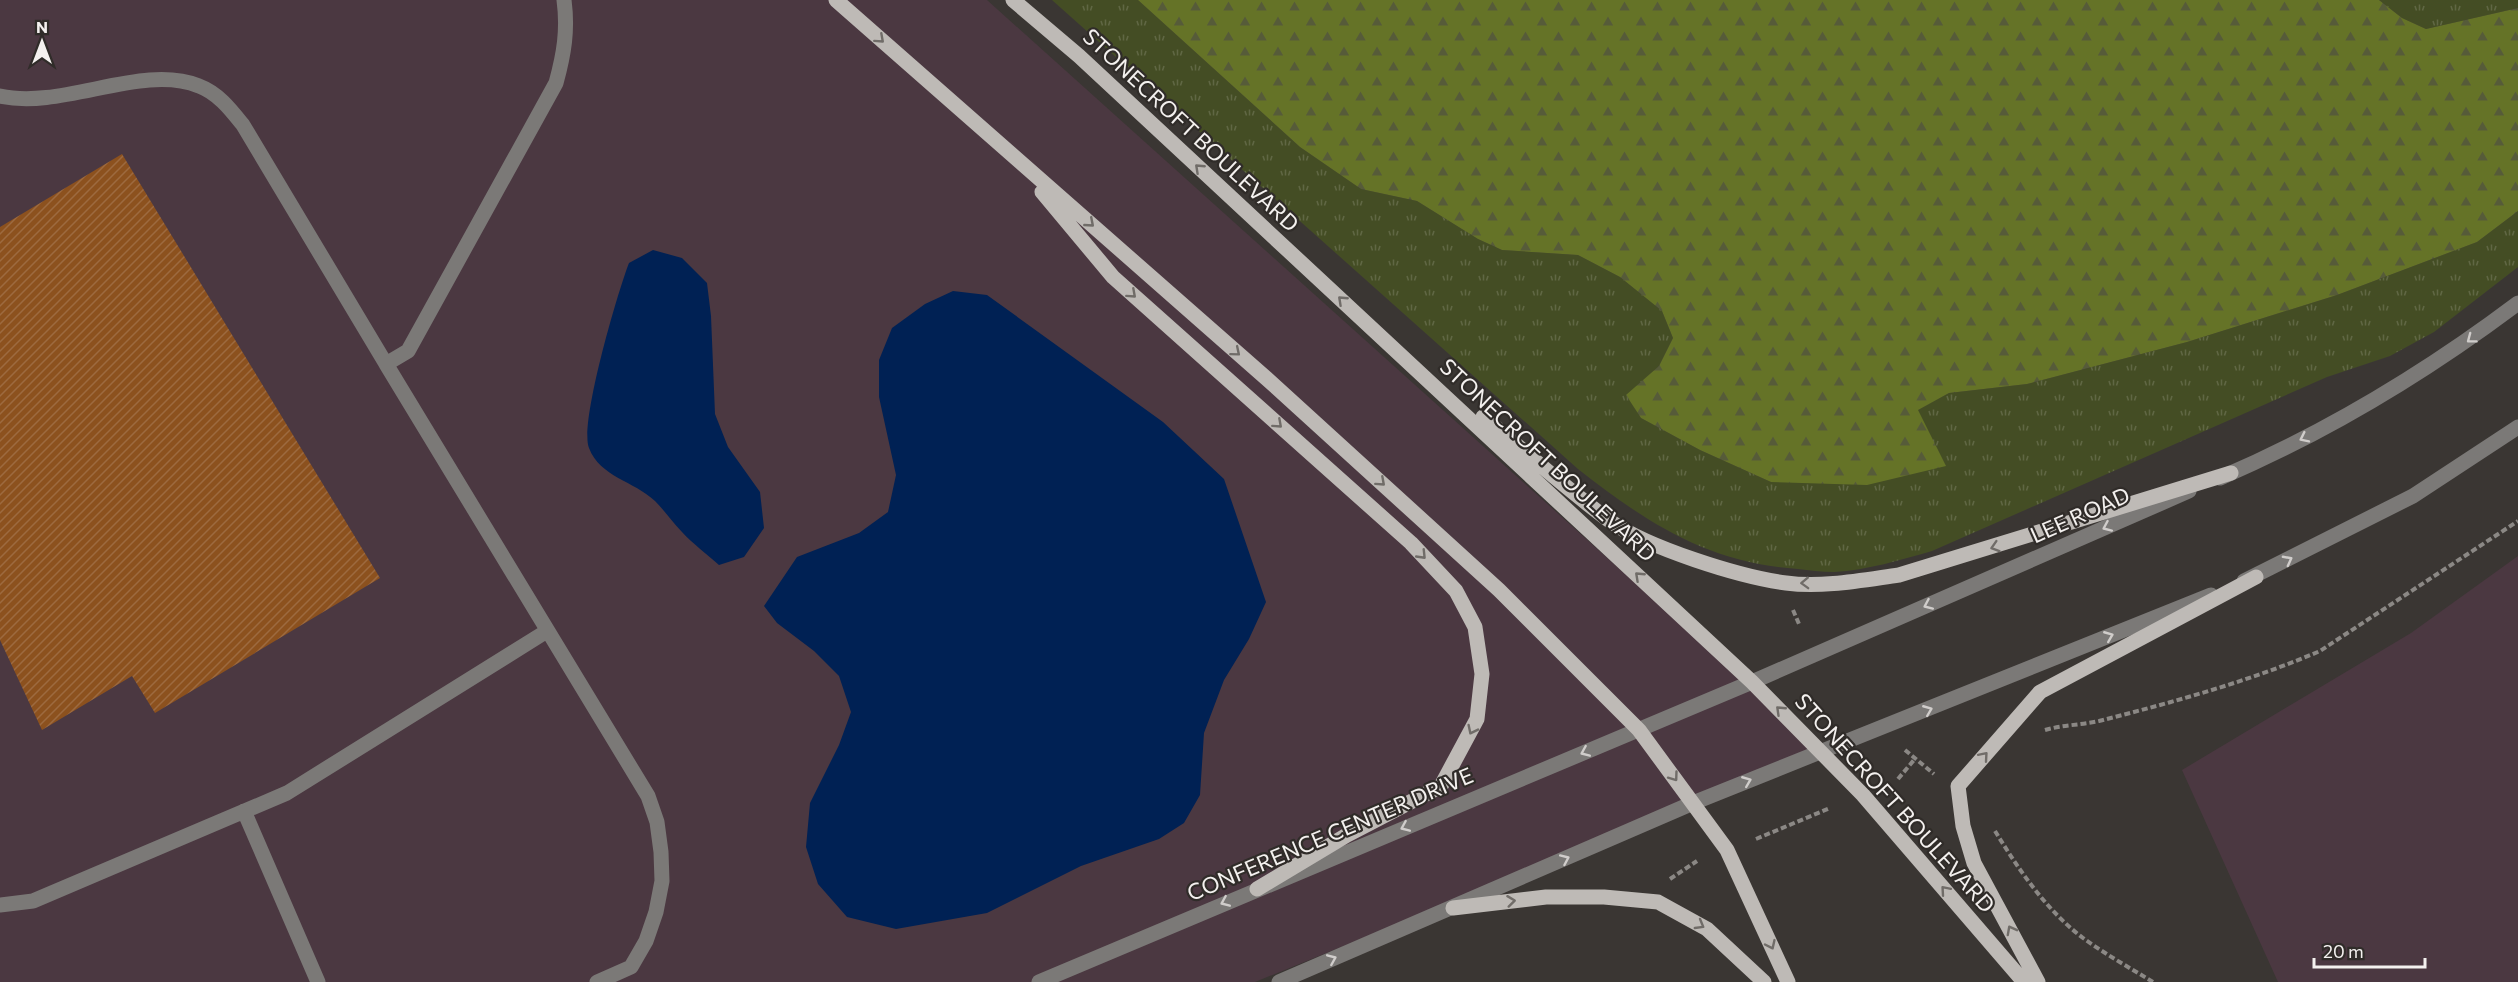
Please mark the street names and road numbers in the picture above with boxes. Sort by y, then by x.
street label: STONECROFT BOULEVARD [1078,22,1305,237]
street label: STONECROFT BOULEVARD [1435,352,1662,567]
street label: LEE ROAD [2026,481,2134,548]
street label: STONECROFT BOULEVARD [1790,688,2001,918]
street label: CONFERENCE CENTER DRIVE [1183,761,1477,906]

